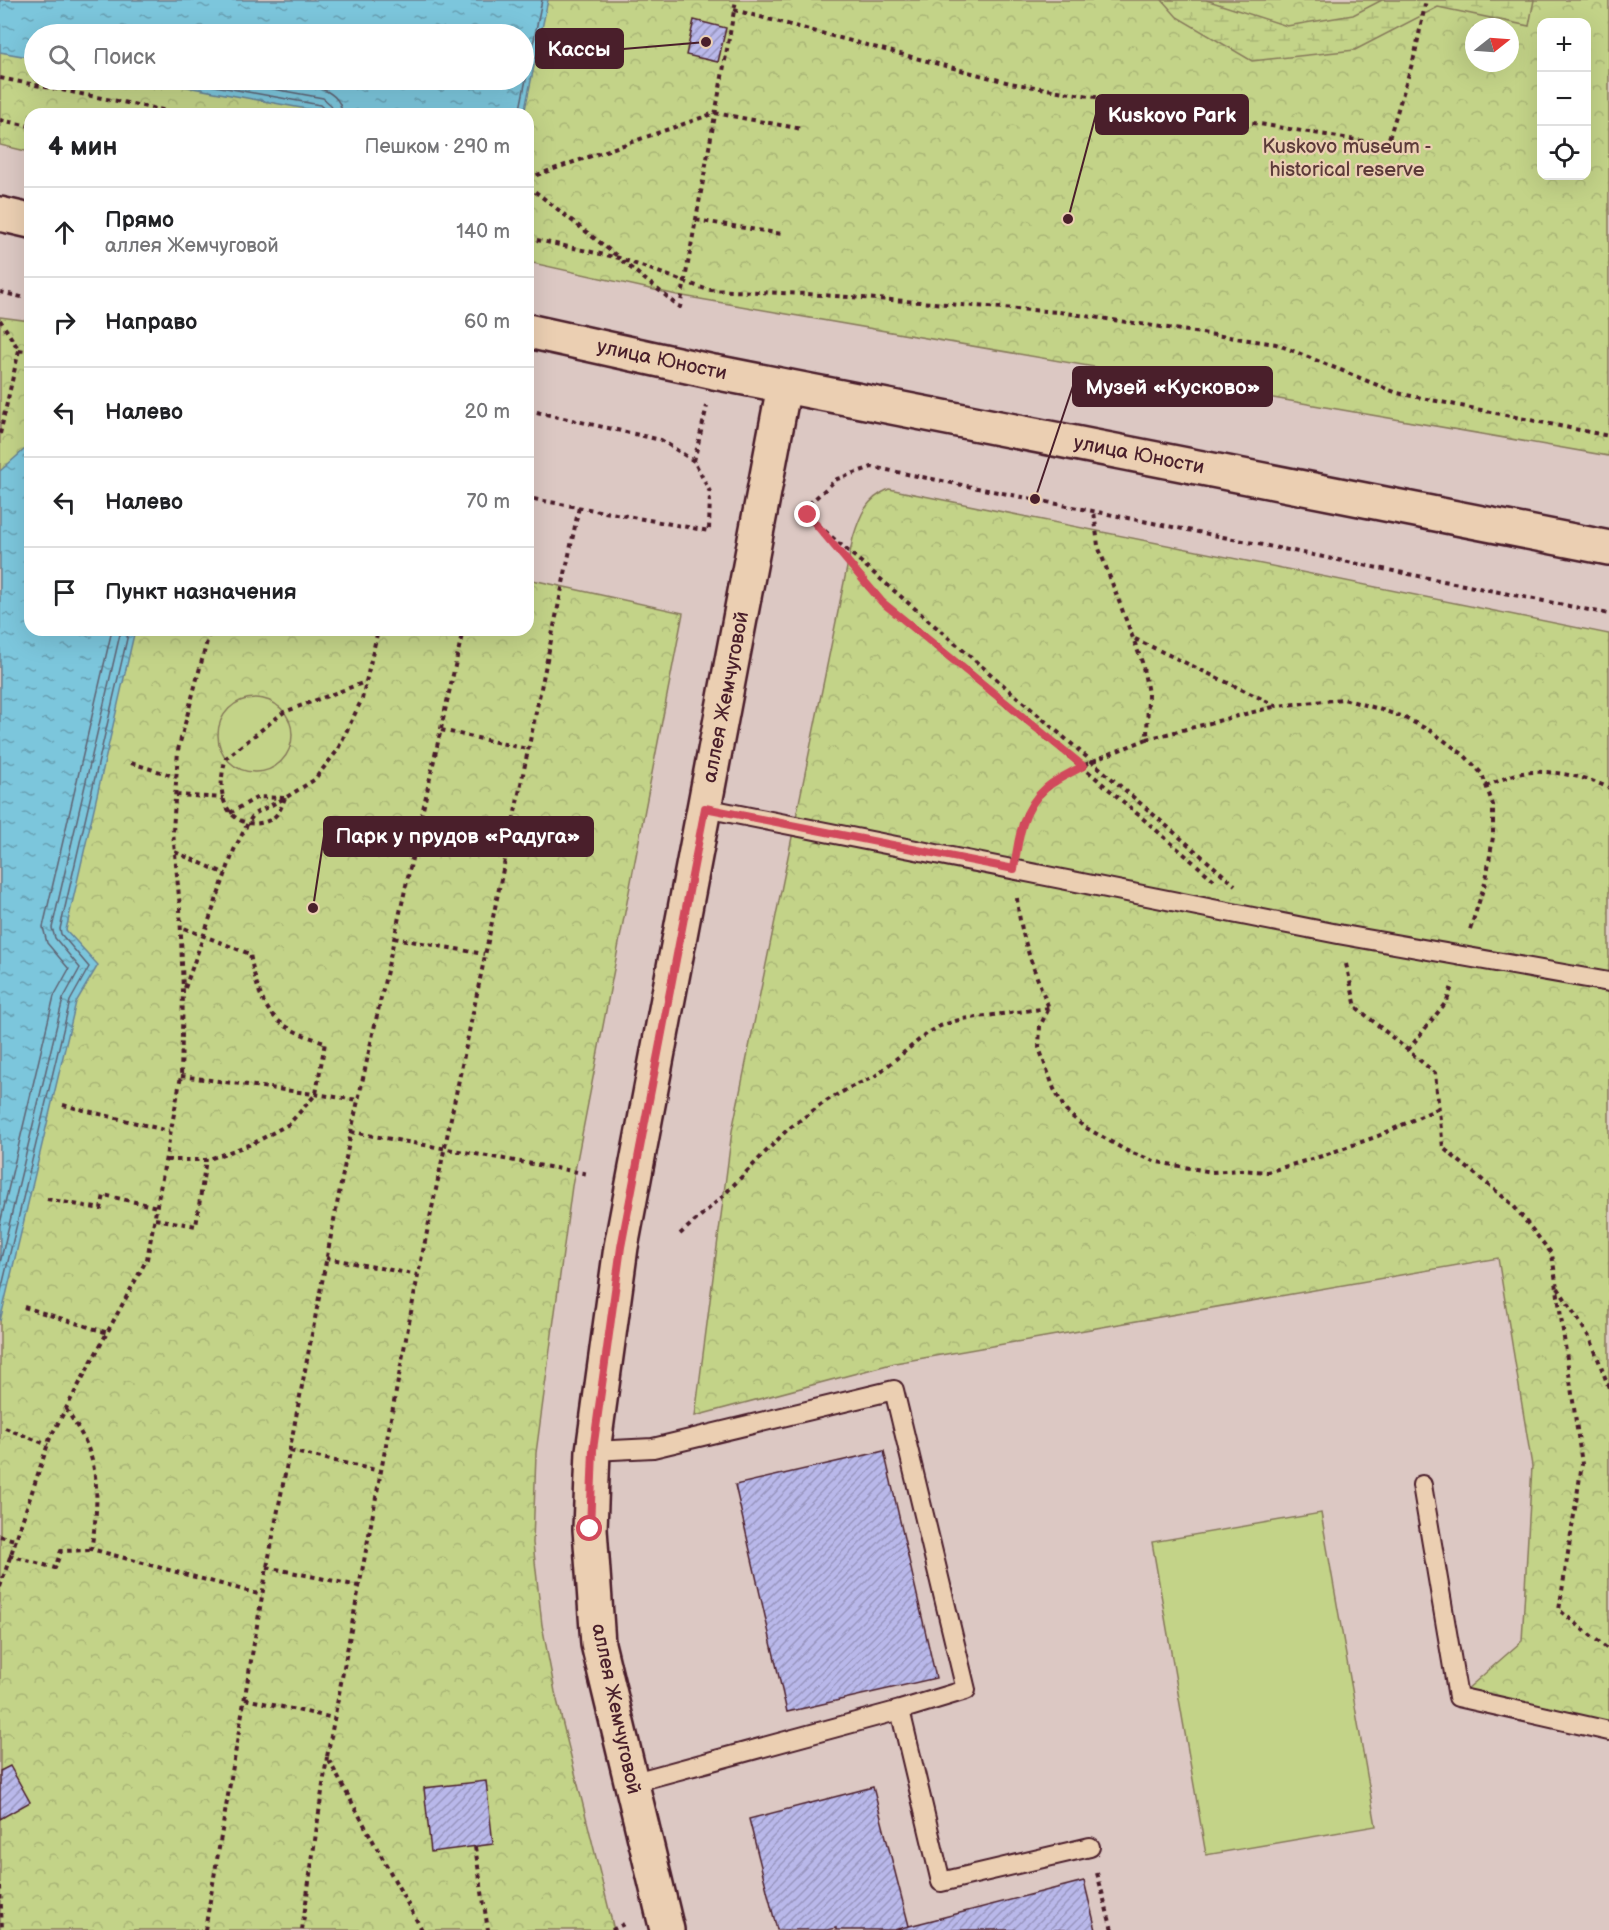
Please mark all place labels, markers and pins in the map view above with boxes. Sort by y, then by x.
callout: Кассы [536,29,623,68]
callout: Kuskovo Park [1096,95,1248,134]
callout: Музей «Кусково» [1073,367,1272,406]
callout: Парк у прудов «Радуга» [324,817,593,856]

